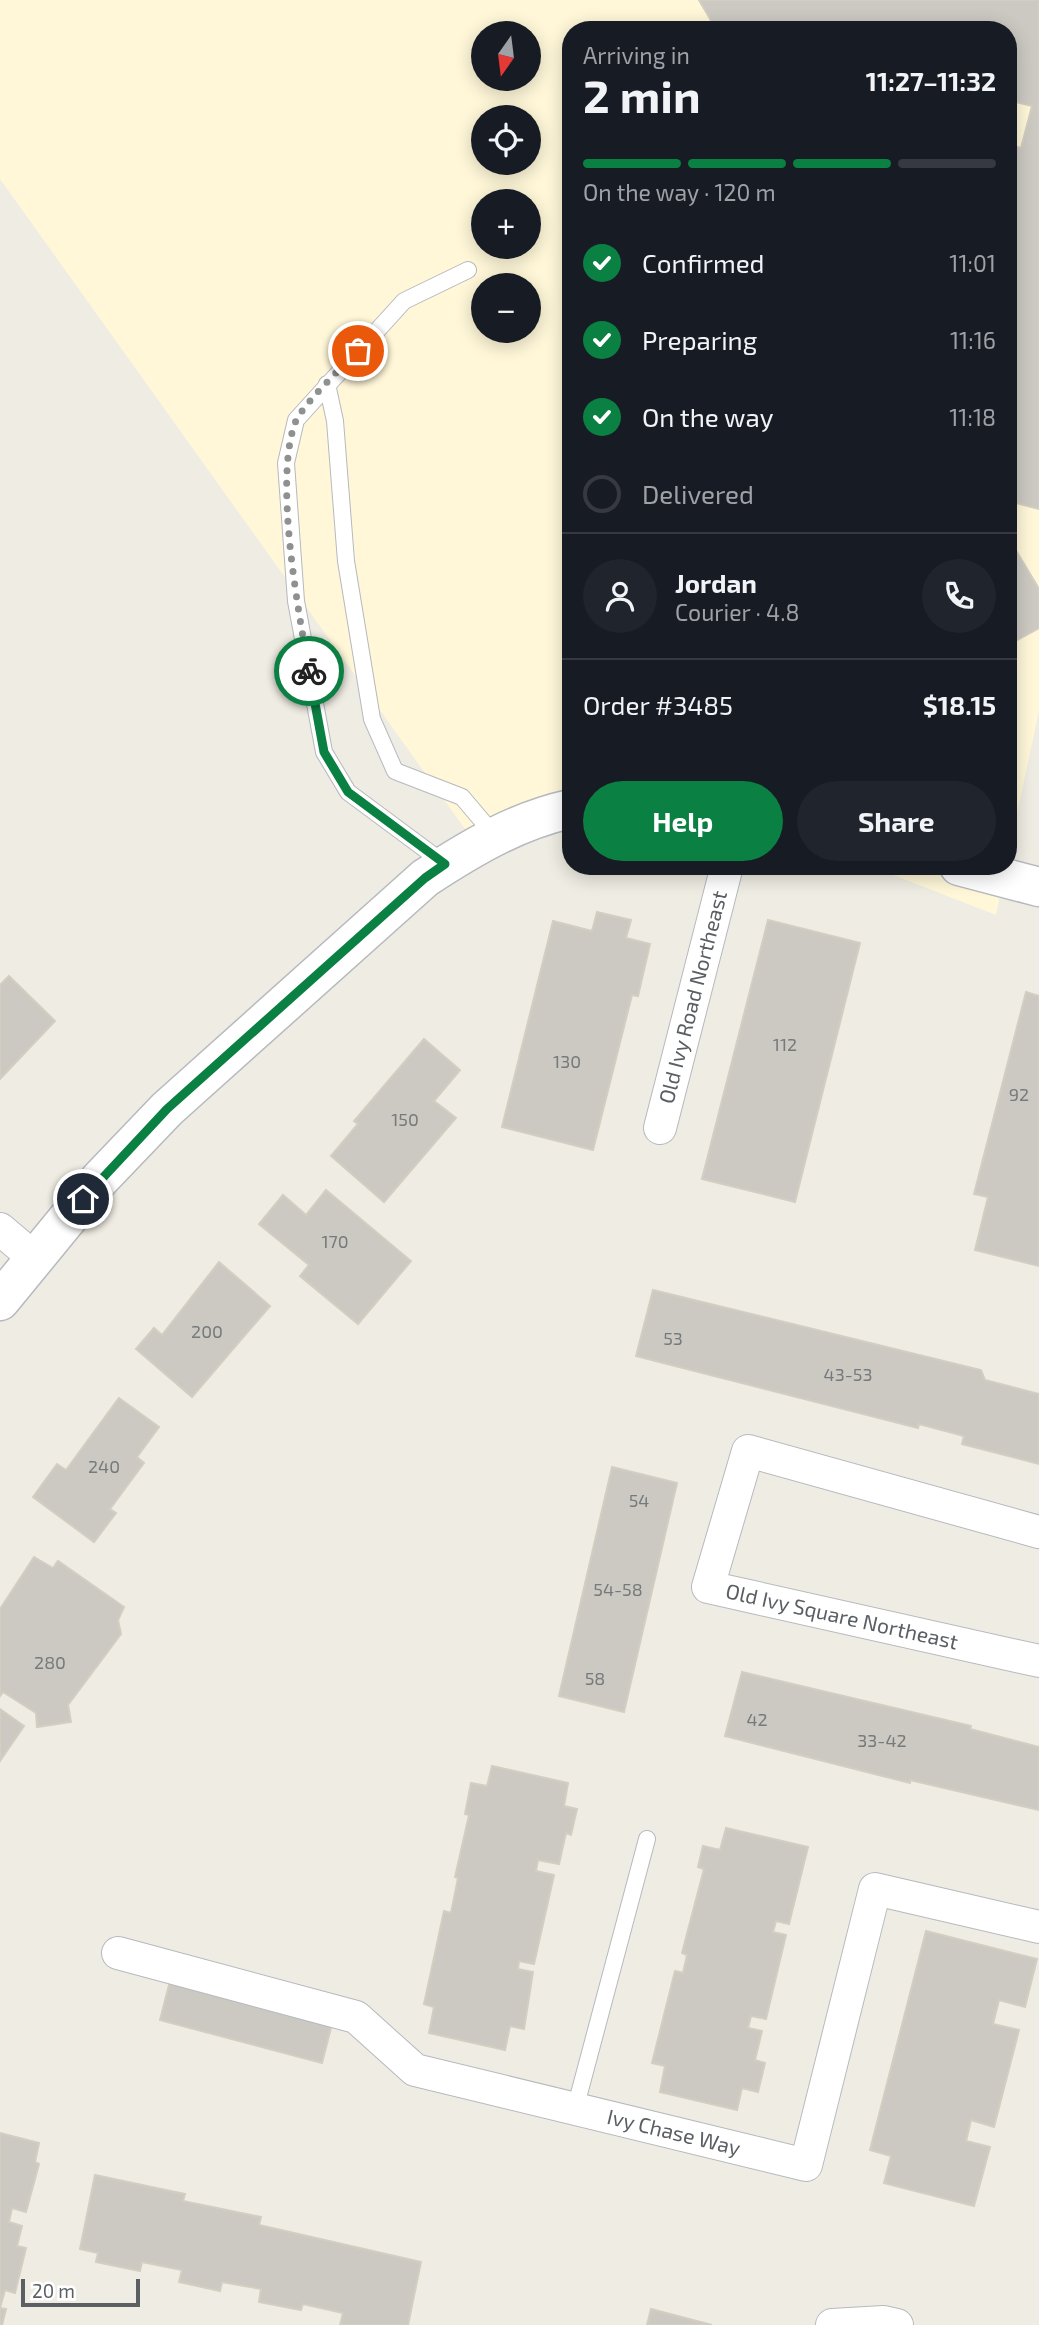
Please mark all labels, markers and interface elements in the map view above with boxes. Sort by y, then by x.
north arrow [471,21,541,91]
map controls [471,21,541,343]
text: Arriving in [583,41,690,69]
text: 11:27–11:32 [866,65,996,96]
text: 2 min [583,67,701,122]
button: locate [471,105,541,175]
text: On the way · 120 m [583,178,776,206]
button: + [471,189,541,259]
icon: check [583,244,621,282]
text: Confirmed [642,247,765,278]
text: 11:01 [949,249,996,277]
button: − [471,273,541,343]
pin [328,321,388,381]
icon: check [583,321,621,359]
text: Preparing [642,324,757,355]
text: 11:16 [950,326,996,354]
icon: bag [339,332,377,370]
icon: check [583,398,621,436]
text: On the way [642,401,773,432]
text: 11:18 [949,403,996,431]
text: Delivered [642,478,754,509]
button: person [583,559,657,633]
button: phone [922,559,996,633]
text: Jordan [675,567,757,598]
text: Courier · 4.8 [675,598,799,626]
courier [274,636,344,706]
icon: bike [290,652,328,690]
text: Order #3485 [583,689,733,720]
text: $18.15 [923,689,996,720]
button: Help [583,781,783,861]
button: Share [797,781,996,861]
street label: Old Ivy Road Northeast [653,888,731,1106]
house number: 112 [773,1033,797,1055]
house number: 130 [553,1050,581,1072]
house number: 92 [1009,1083,1029,1105]
house number: 150 [391,1108,419,1130]
pin [53,1169,113,1229]
icon: home [64,1180,102,1218]
house number: 170 [321,1230,349,1252]
house number: 200 [191,1320,223,1342]
house number: 53 [663,1327,683,1349]
house number: 43-53 [824,1363,872,1385]
house number: 240 [88,1455,120,1477]
house number: 54 [629,1489,649,1511]
street label: Old Ivy Square Northeast [724,1577,961,1654]
house number: 54-58 [593,1578,643,1600]
house number: 280 [34,1651,66,1673]
house number: 58 [585,1667,605,1689]
house number: 42 [746,1708,768,1730]
house number: 33-42 [857,1729,907,1751]
street label: Ivy Chase Way [605,2103,743,2160]
scale bar [21,2276,140,2308]
text: 20 m [32,2279,75,2302]

